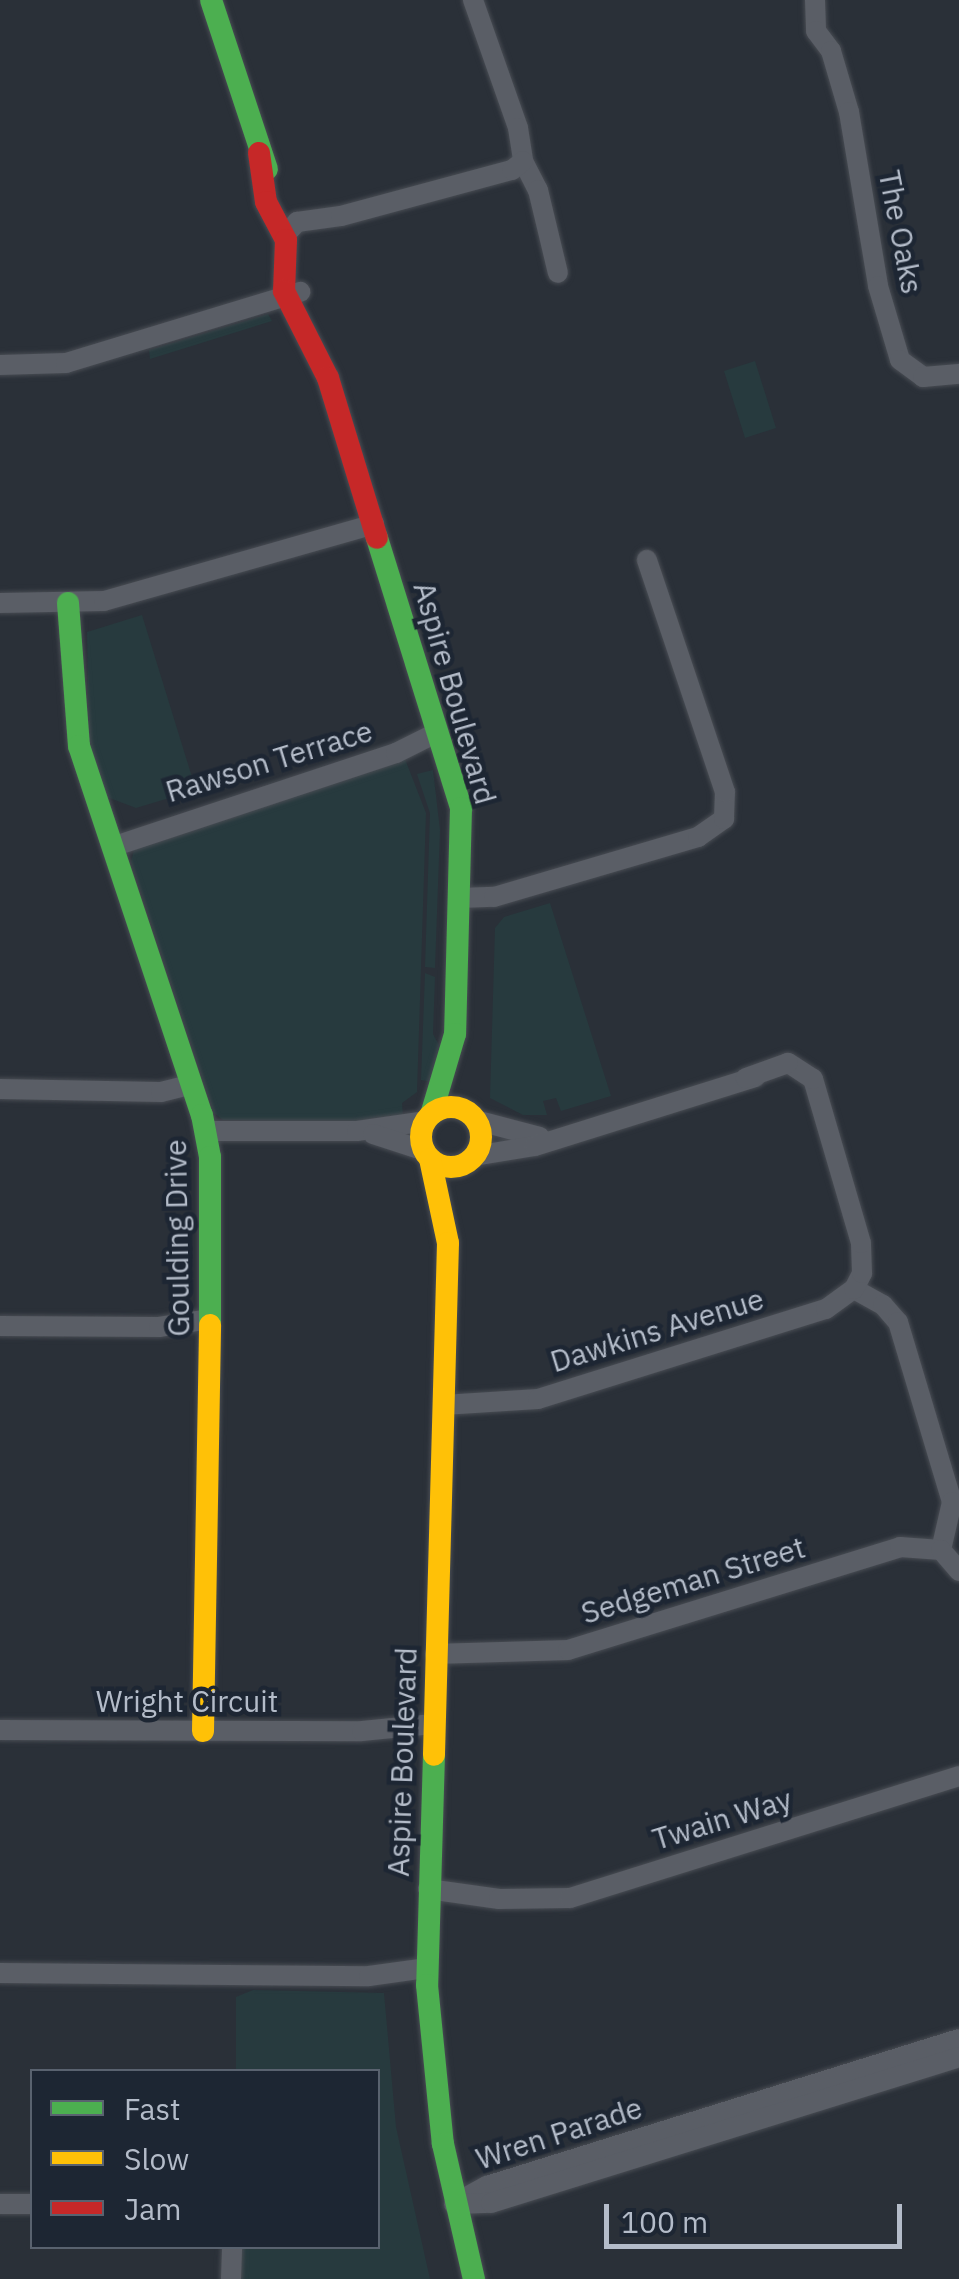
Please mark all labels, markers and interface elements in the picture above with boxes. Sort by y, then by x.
street label: The Oaks [871,167,931,297]
street label: Aspire Boulevard [406,578,504,808]
street label: Rawson Terrace [161,712,377,810]
street label: Goulding Drive [157,1139,197,1337]
street label: Dawkins Avenue [546,1280,768,1380]
street label: Sedgeman Street [577,1529,809,1631]
street label: Aspire Boulevard [380,1647,424,1877]
street label: Wright Circuit [96,1683,278,1719]
street label: Twain Way [648,1781,796,1857]
legend [30,2069,380,2249]
text: Fast [124,2089,181,2128]
street label: Wren Parade [471,2089,647,2177]
text: Slow [124,2139,189,2178]
scale bar [609,2184,906,2246]
text: Jam [124,2189,182,2228]
text: 100 m [621,2202,708,2241]

